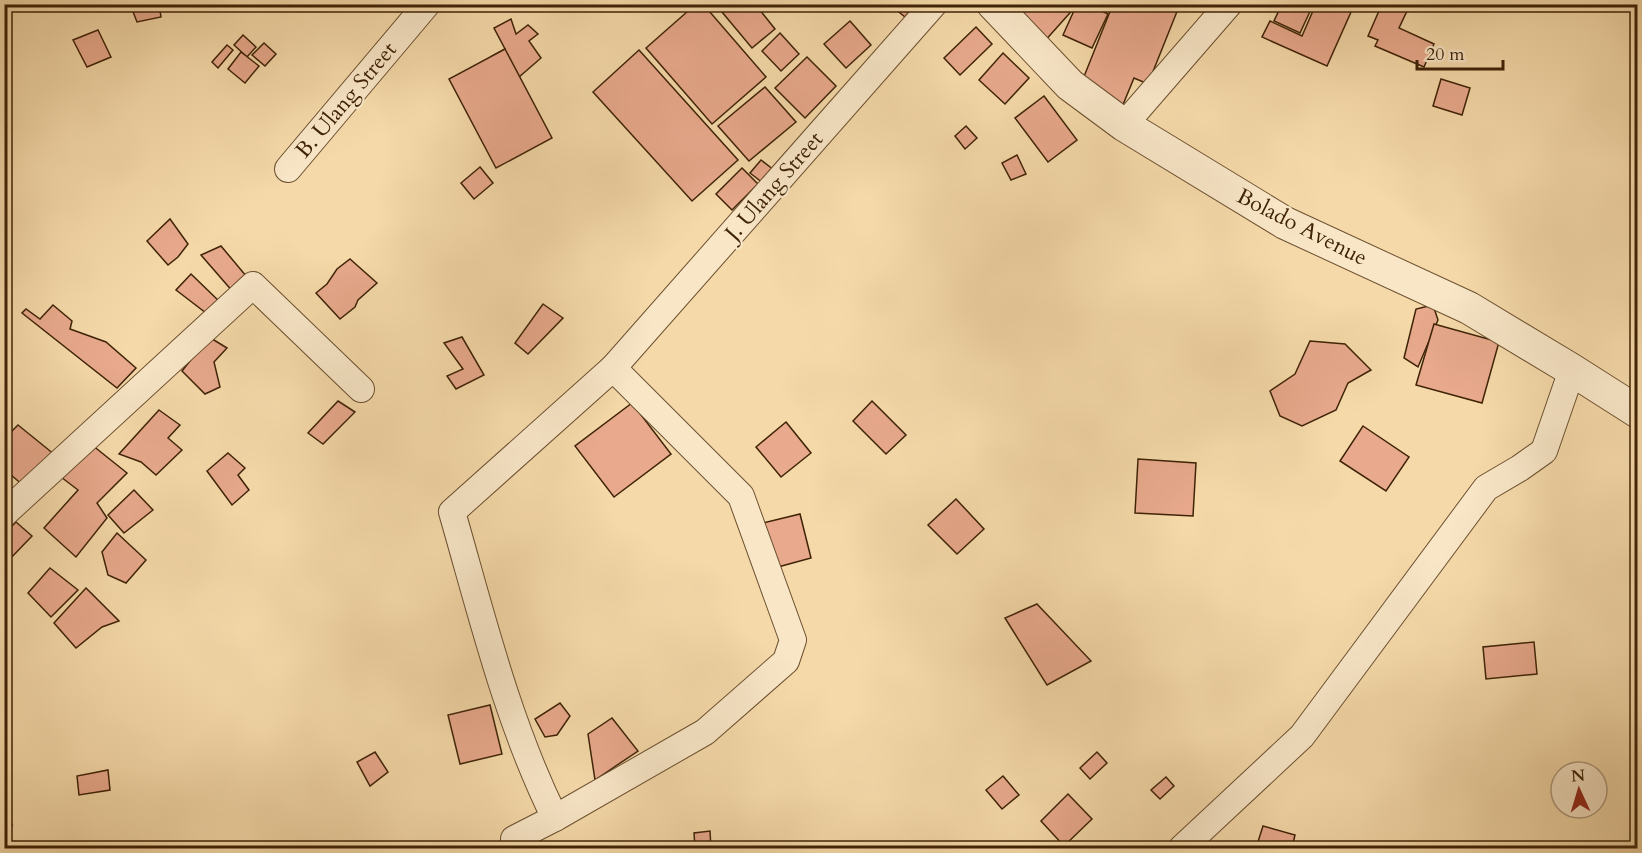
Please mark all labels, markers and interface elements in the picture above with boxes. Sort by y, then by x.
scale bar [1417,33,1502,71]
street label: B. Ulang Street [288,35,404,164]
text: 20 m [1426,42,1465,67]
street label: J. Ulang Street [716,125,830,249]
street label: Bolado Avenue [1232,181,1372,273]
north arrow [1549,760,1609,820]
text: N [1570,765,1586,787]

